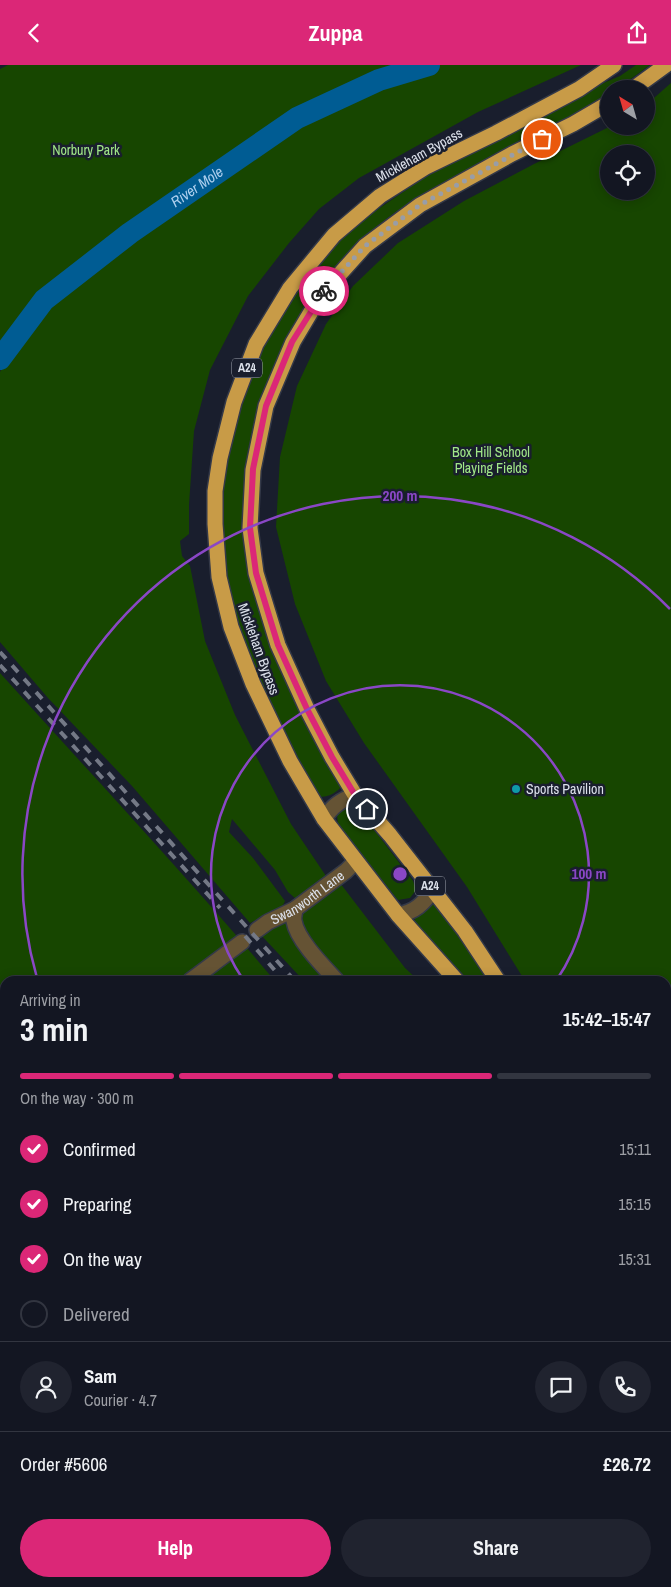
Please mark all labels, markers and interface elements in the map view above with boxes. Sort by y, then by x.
text: Zuppa [308,18,363,48]
icon: back [20,19,48,47]
icon: share [623,19,651,47]
north arrow [600,80,655,135]
map controls [600,80,655,200]
pin [521,118,563,160]
street label: Mickleham Bypass [373,124,466,186]
icon: bag [528,125,556,153]
park label: Norbury Park [52,141,120,159]
button: locate [600,145,655,200]
water label: River Mole [166,161,227,212]
courier [299,266,349,316]
icon: bike [310,277,338,305]
road number: A24 [232,359,262,377]
park label: Box Hill School Playing Fields [452,443,530,477]
text: 200 m [383,485,417,506]
street label: Mickleham Bypass [234,601,284,698]
place label: Sports Pavilion [526,780,604,798]
marker: Sports Pavilion [510,783,522,795]
pin [346,788,388,830]
icon: home [353,795,381,823]
text: 100 m [572,863,606,884]
centre of rings [391,865,409,883]
street label: Swanworth Lane [267,866,348,929]
road number: A24 [415,876,445,895]
text: Arriving in [20,989,81,1011]
text: 15:42–15:47 [563,1006,651,1032]
text: 3 min [20,1008,89,1051]
text: On the way · 300 m [20,1087,134,1109]
icon: check [20,1135,48,1163]
text: Confirmed [63,1136,136,1162]
text: 15:11 [619,1138,651,1160]
icon: check [20,1190,48,1218]
text: Preparing [63,1191,131,1217]
text: 15:15 [618,1193,651,1215]
icon: check [20,1245,48,1273]
text: On the way [63,1246,142,1272]
text: 15:31 [618,1248,651,1270]
text: Delivered [63,1301,130,1327]
button: person [20,1361,72,1413]
button: chat [535,1361,587,1413]
button: phone [599,1361,651,1413]
text: Sam [84,1363,117,1389]
text: Courier · 4.7 [84,1389,157,1411]
text: Order #5606 [20,1451,107,1477]
text: £26.72 [603,1451,651,1477]
button: Help [20,1519,331,1577]
button: Share [341,1519,651,1577]

